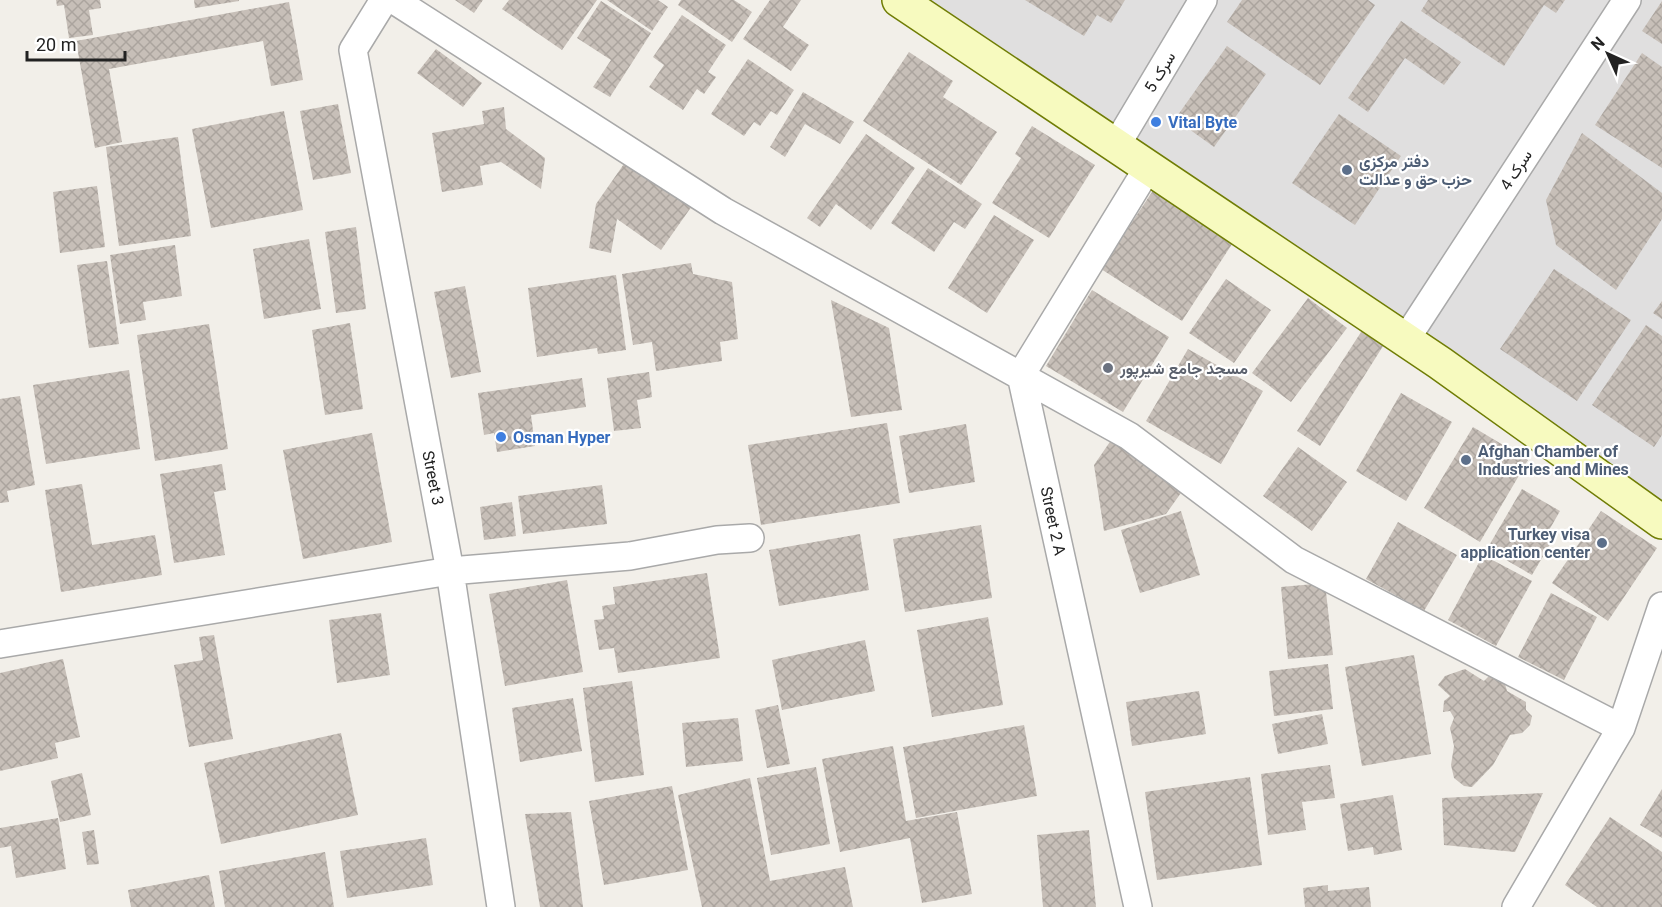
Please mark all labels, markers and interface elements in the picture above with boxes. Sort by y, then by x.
scale bar [27,24,124,62]
north arrow [1578,24,1638,84]
text: N [1587,33,1608,54]
text: 20 m [36,34,76,55]
street label: سرک 5 [1140,48,1180,96]
place label: Vital Byte [1168,113,1238,132]
marker: Vital Byte [1149,115,1163,129]
street label: سرک 4 [1496,146,1537,194]
place label: دفتر مرکزی حزب حق و عدالت [1359,152,1472,190]
marker: دفتر مرکزی حزب حق و عدالت [1340,163,1354,177]
place label: مسجد جامع شیرپور [1119,359,1248,380]
marker: مسجد جامع شیرپور [1101,361,1115,375]
place label: Osman Hyper [513,428,611,447]
marker: Osman Hyper [494,430,508,444]
place label: Afghan Chamber of Industries and Mines [1478,442,1629,479]
street label: Street 3 [418,449,448,507]
marker: Afghan Chamber of Industries and Mines [1459,453,1473,467]
street label: Street 2 A [1036,485,1070,558]
place label: Turkey visa application center [1461,525,1590,562]
marker: Turkey visa application center [1595,536,1609,550]

